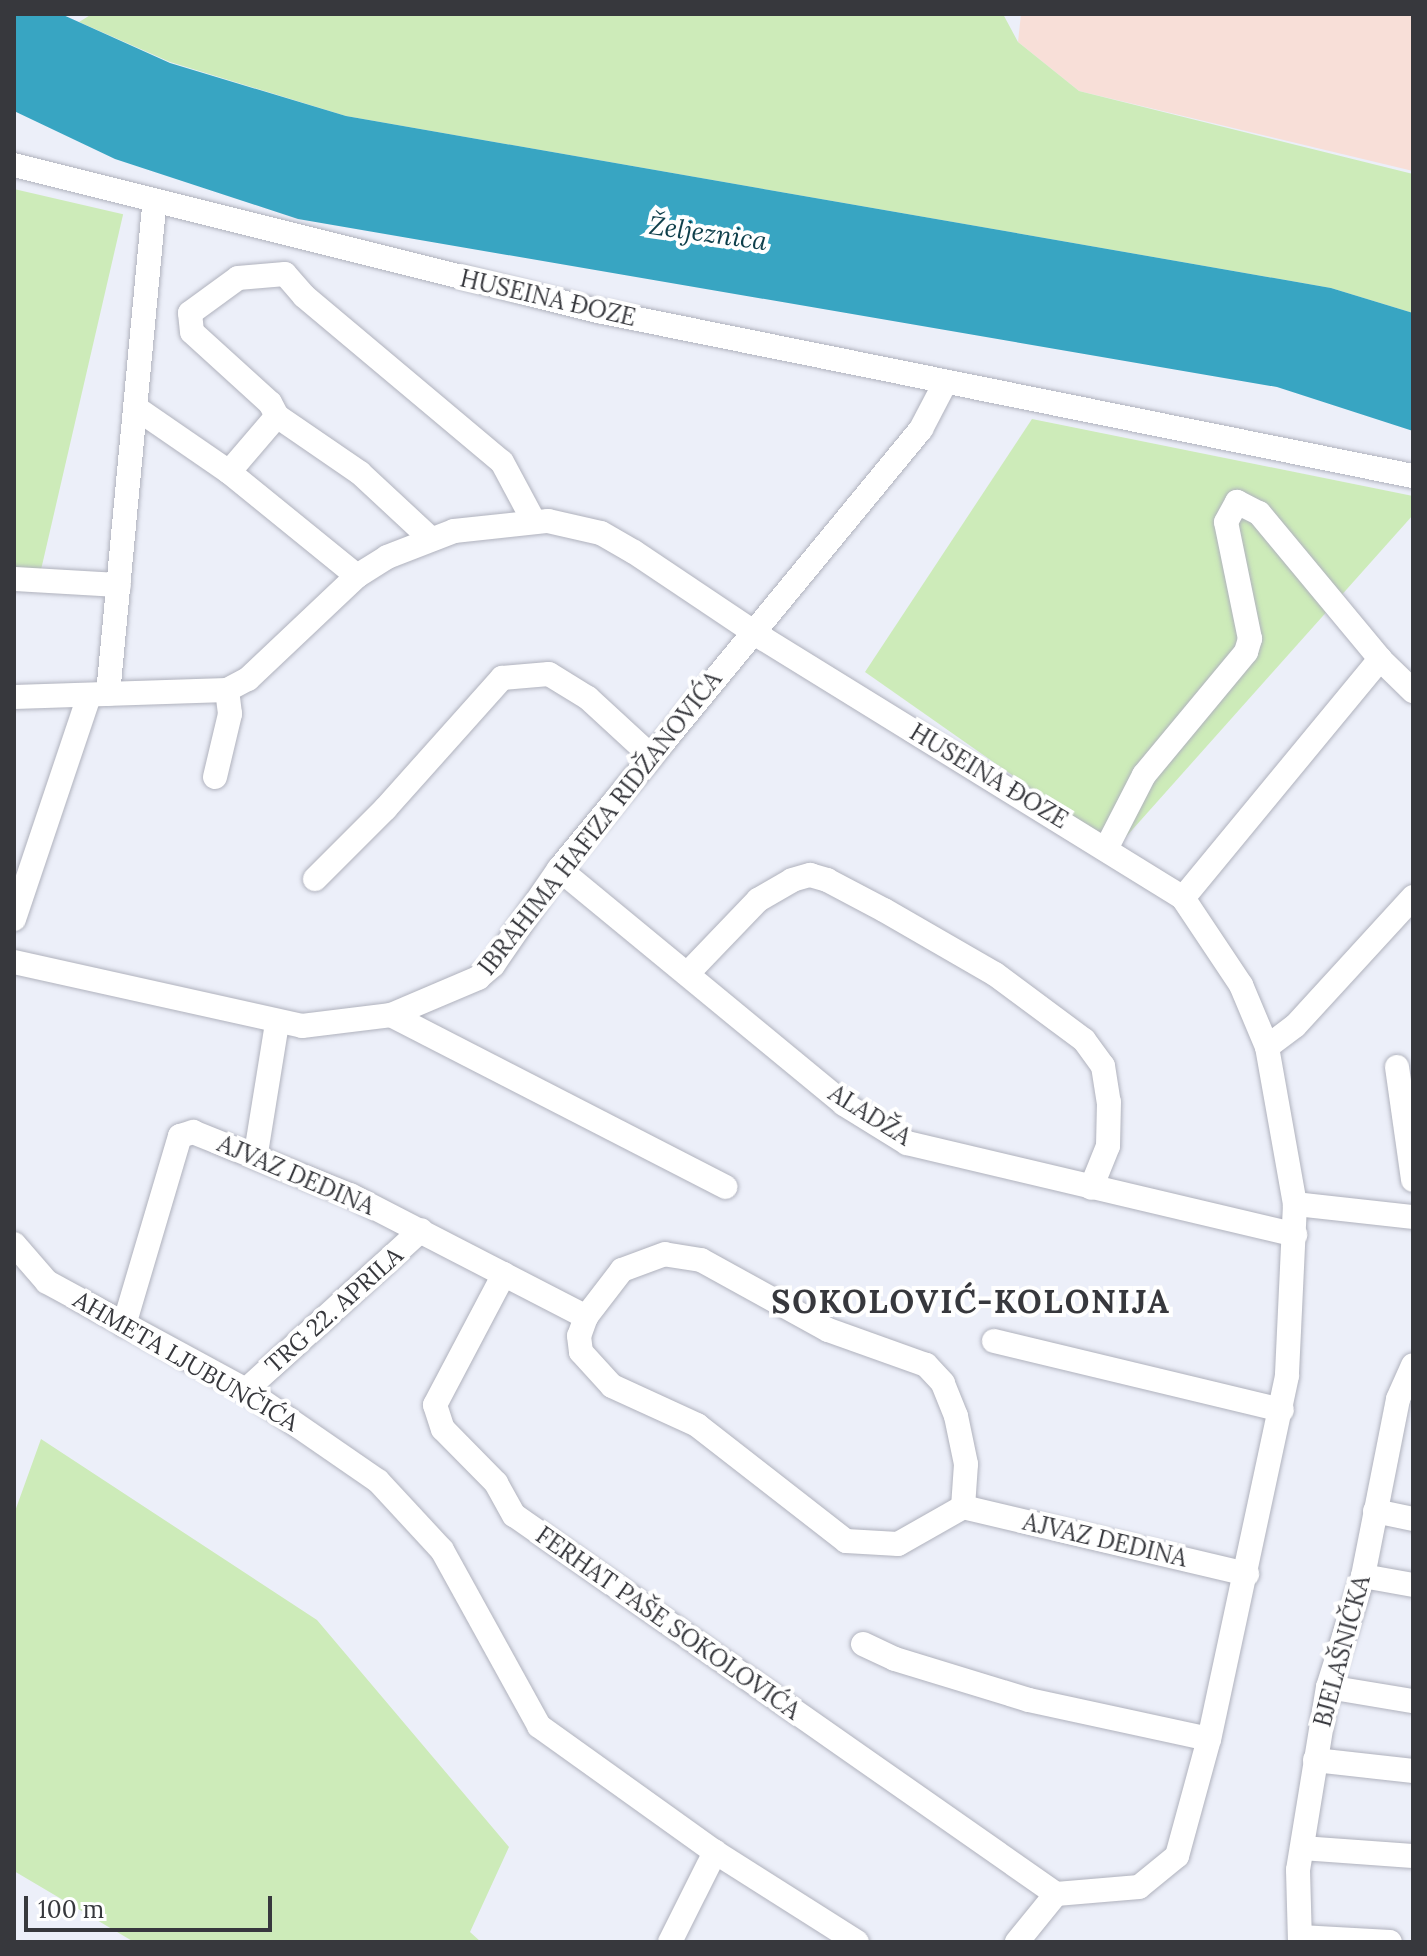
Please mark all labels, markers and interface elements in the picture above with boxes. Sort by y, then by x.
water label: Željeznica [647,209,769,257]
street label: HUSEINA ĐOZE [457,264,639,332]
street label: IBRAHIMA HAFIZA RIDŽANOVIĆA [472,665,728,981]
street label: HUSEINA ĐOZE [905,717,1073,835]
street label: ALADŽA [823,1078,917,1152]
street label: AJVAZ DEDINA [213,1129,379,1221]
street label: TRG 22. APRILA [259,1241,409,1379]
district label: SOKOLOVIĆ-KOLONIJA [771,1283,1171,1321]
street label: AHMETA LJUBUNČIĆA [68,1285,304,1437]
street label: AJVAZ DEDINA [1020,1507,1190,1573]
street label: FERHAT PAŠE SOKOLOVIĆA [530,1521,806,1725]
street label: BJELAŠNIČKA [1308,1572,1376,1730]
scale bar [28,1880,276,1930]
text: 100 m [38,1894,104,1925]

